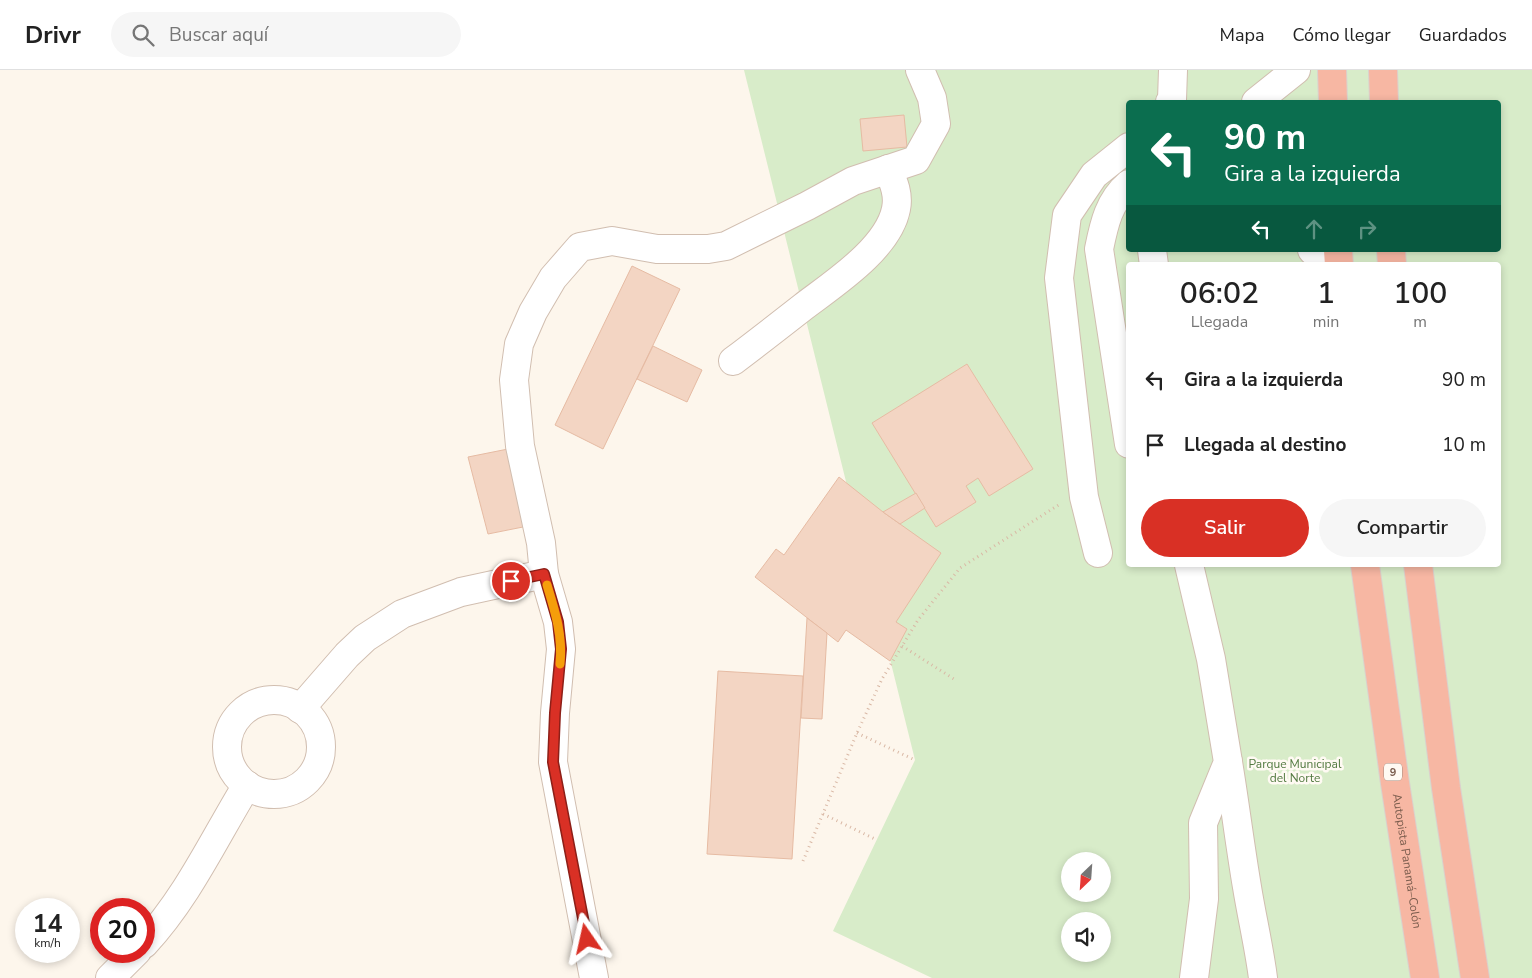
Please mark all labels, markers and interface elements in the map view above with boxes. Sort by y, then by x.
search box [111,12,461,57]
text: Drivr [25,19,81,51]
icon: search [129,21,157,49]
text: Buscar aquí [169,22,268,48]
text: Mapa [1220,23,1265,47]
text: Cómo llegar [1293,23,1391,47]
text: Guardados [1419,23,1507,47]
text: 90 m [1224,114,1306,161]
icon: left [1141,120,1206,185]
text: Gira a la izquierda [1224,159,1401,189]
icon: left [1247,215,1275,243]
icon: ahead [1300,215,1328,243]
icon: right [1353,215,1381,243]
text: 06:02 [1180,273,1259,314]
text: 1 [1317,273,1335,314]
text: 100 [1393,273,1447,314]
text: Llegada [1191,311,1248,333]
text: min [1313,311,1339,333]
text: m [1413,311,1427,333]
icon: left [1141,366,1169,394]
text: Gira a la izquierda [1184,367,1343,393]
text: 90 m [1442,367,1486,393]
icon: arrive [1141,431,1169,459]
text: Llegada al destino [1184,432,1346,458]
text: 10 m [1442,432,1486,458]
button: Salir [1141,499,1309,557]
button: Compartir [1319,499,1486,557]
pin [490,560,532,602]
icon: arrive [497,567,525,595]
park label: Parque Municipal del Norte [1249,756,1342,786]
road number: 9 [1384,764,1402,780]
street label: Autopista Panamá–Colón [1389,792,1425,930]
north arrow [1061,852,1111,902]
map controls [1061,852,1111,962]
speed limit sign: 20 [90,898,155,963]
text: 14 [32,907,63,941]
position arrow [560,912,612,964]
button: sound [1061,912,1111,962]
text: km/h [34,935,61,951]

